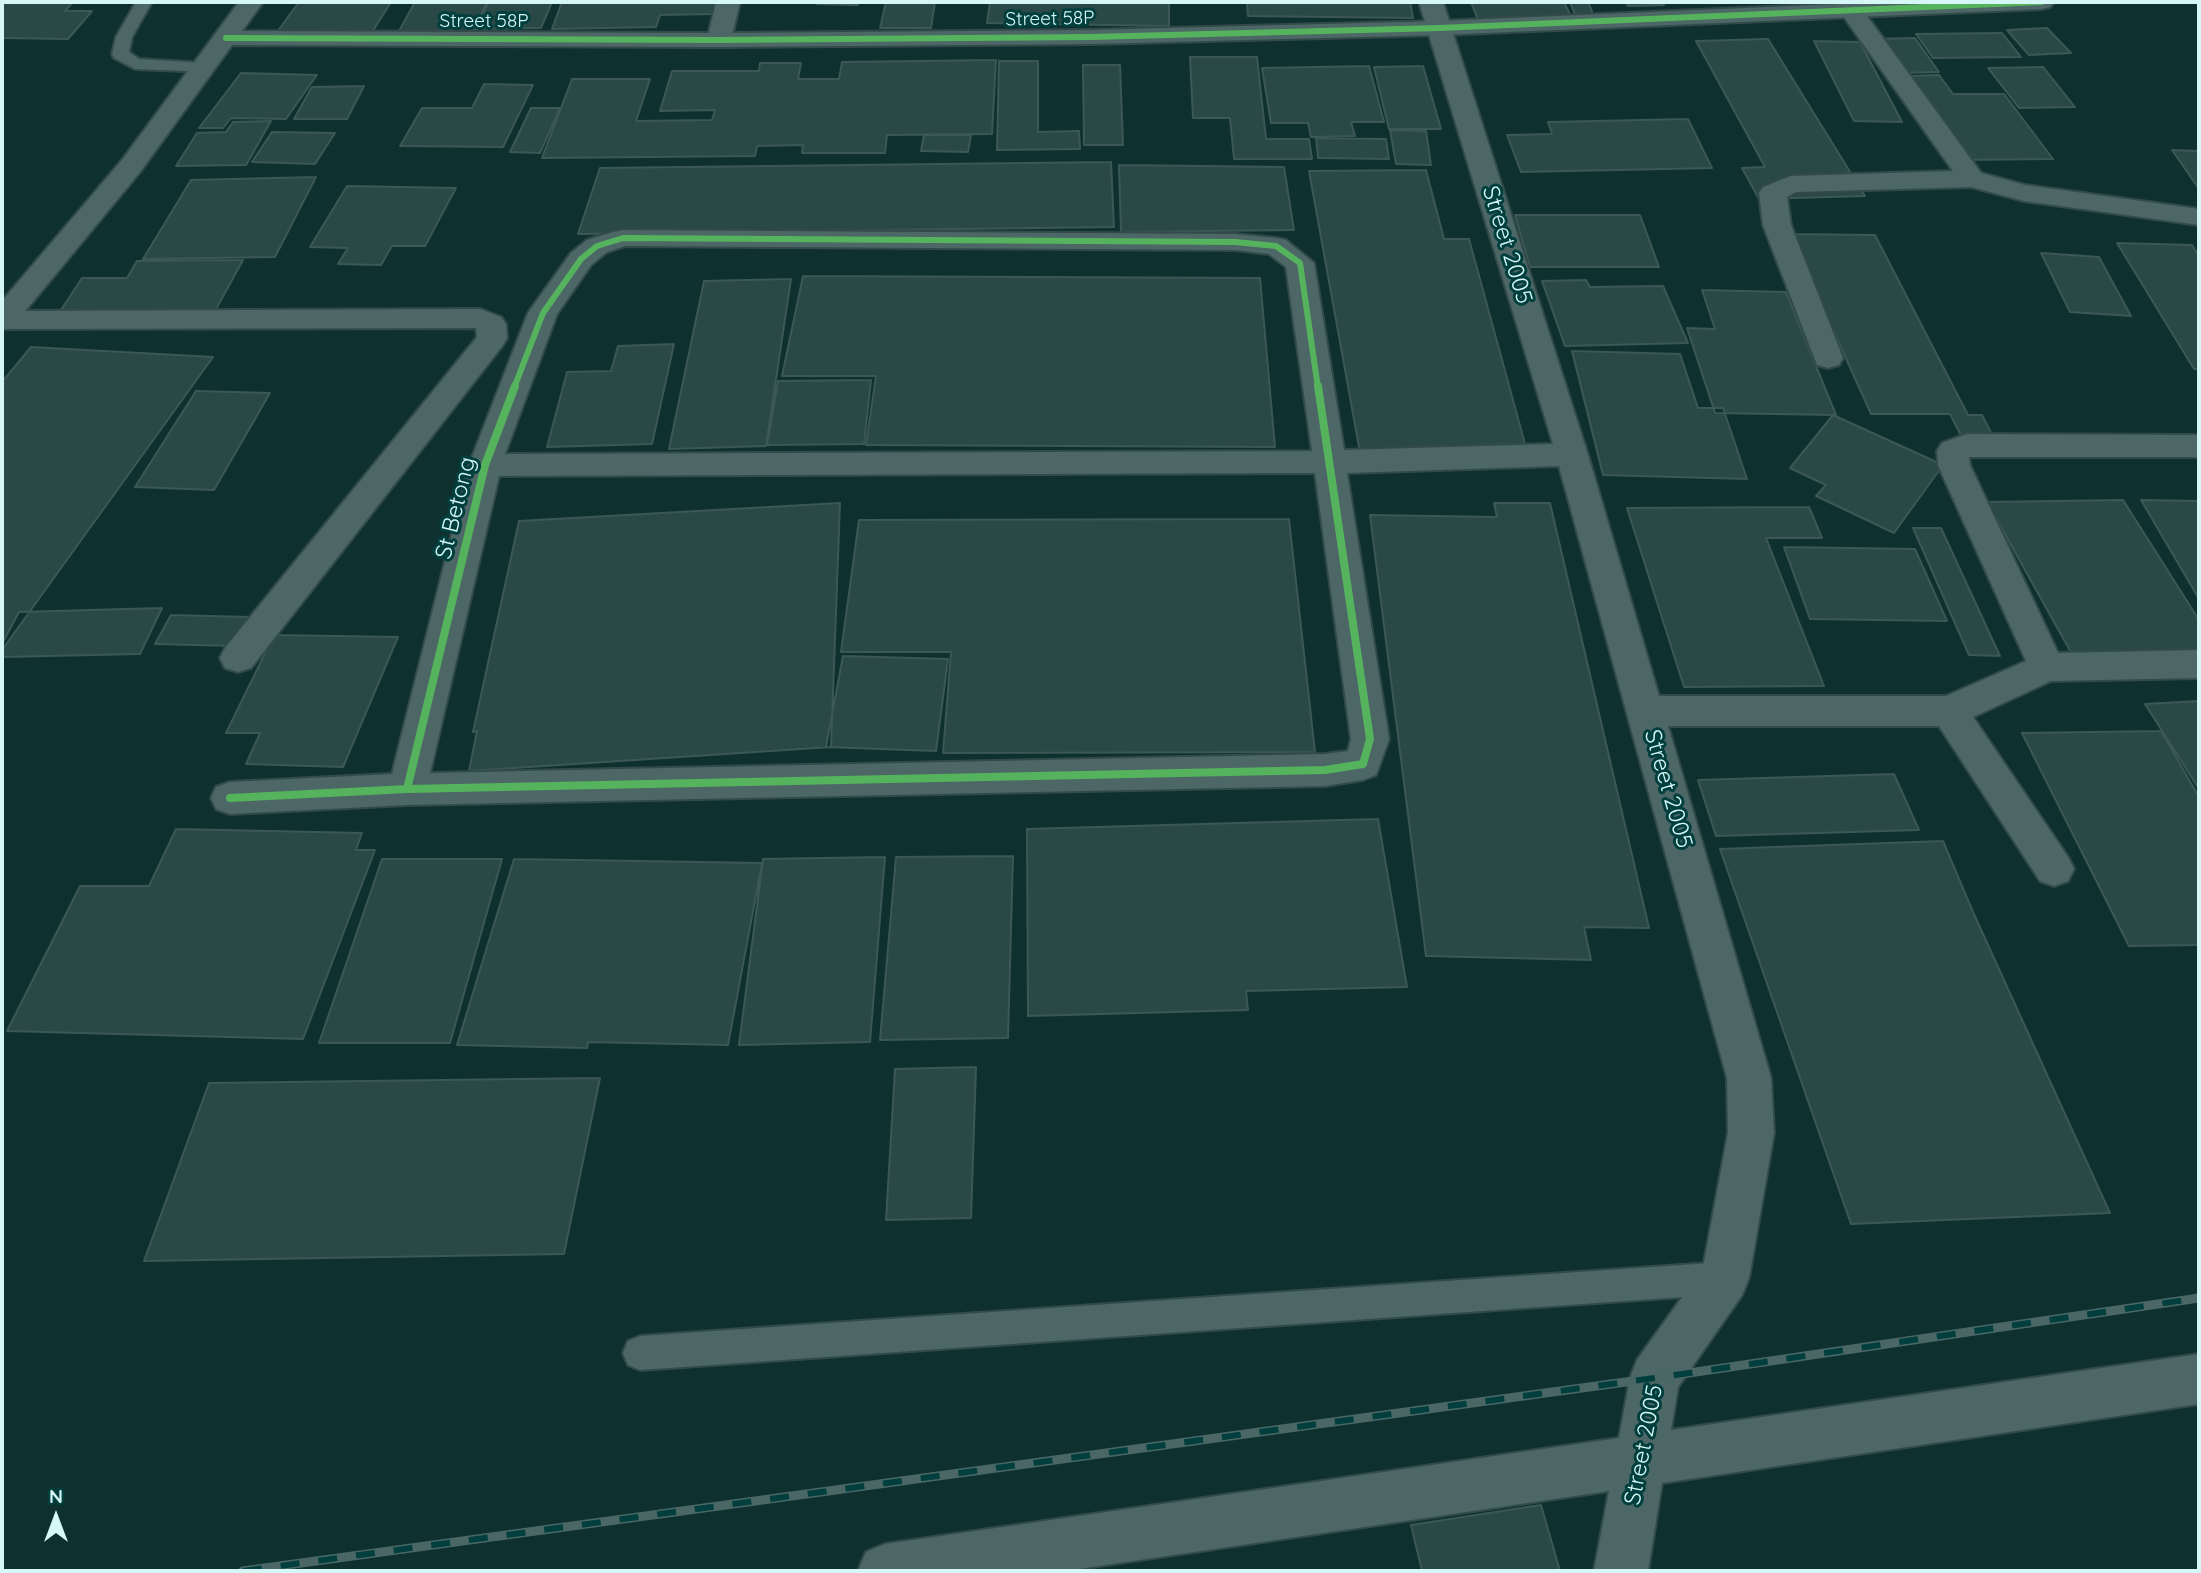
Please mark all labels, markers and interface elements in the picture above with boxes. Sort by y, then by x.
street label: Street 58P [1005,7,1095,31]
street label: Street 58P [439,10,529,32]
street label: Street 2005 [1476,183,1538,307]
street label: St Betong [430,454,482,562]
street label: Street 2005 [1638,727,1698,851]
street label: Street 2005 [1619,1383,1669,1507]
north arrow [21,1482,91,1552]
text: N [49,1484,63,1508]

